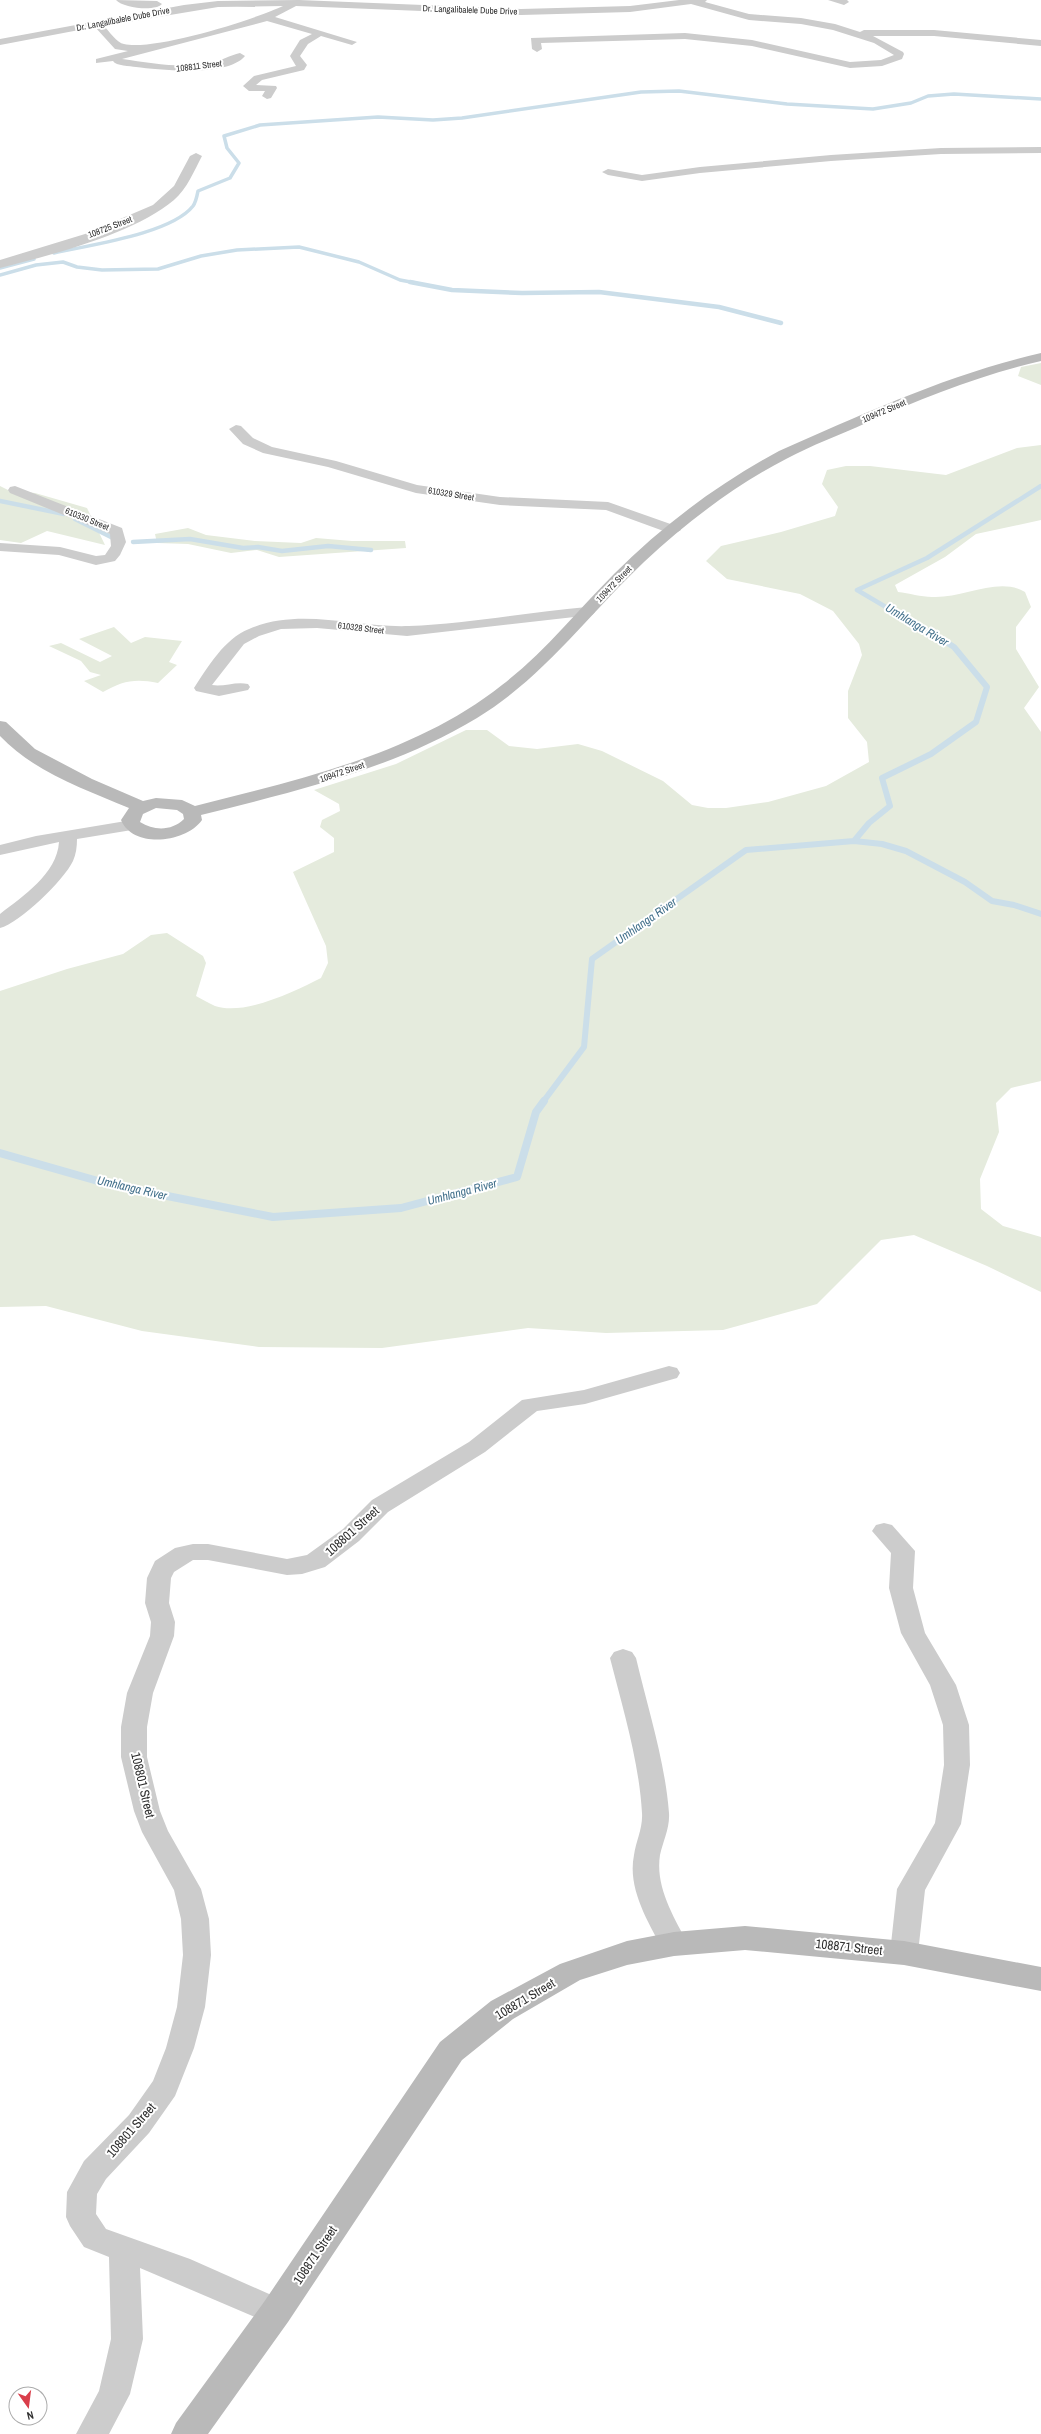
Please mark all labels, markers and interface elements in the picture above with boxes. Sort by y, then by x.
street label: Dr. Langalibalele Dube Drive [422,2,518,18]
street label: Dr. Langalibalele Dube Drive [75,4,171,34]
street label: 108811 Street [176,57,222,75]
street label: 108725 Street [86,213,134,241]
street label: 109472 Street [860,396,908,426]
street label: 610329 Street [427,484,475,504]
street label: 610330 Street [63,505,111,533]
street label: 109472 Street [594,563,634,605]
water label: Umhlanga River [882,600,952,651]
street label: 610328 Street [337,619,385,637]
street label: 109472 Street [318,759,366,785]
water label: Umhlanga River [612,894,680,948]
water label: Umhlanga River [96,1172,169,1204]
water label: Umhlanga River [426,1175,499,1209]
street label: 108801 Street [321,1502,383,1560]
street label: 108801 Street [127,1750,159,1820]
street label: 108871 Street [815,1935,883,1959]
street label: 108871 Street [492,1974,558,2024]
street label: 108801 Street [103,2099,159,2161]
street label: 108871 Street [289,2222,341,2288]
north arrow [8,2386,48,2426]
text: N [26,2408,35,2423]

